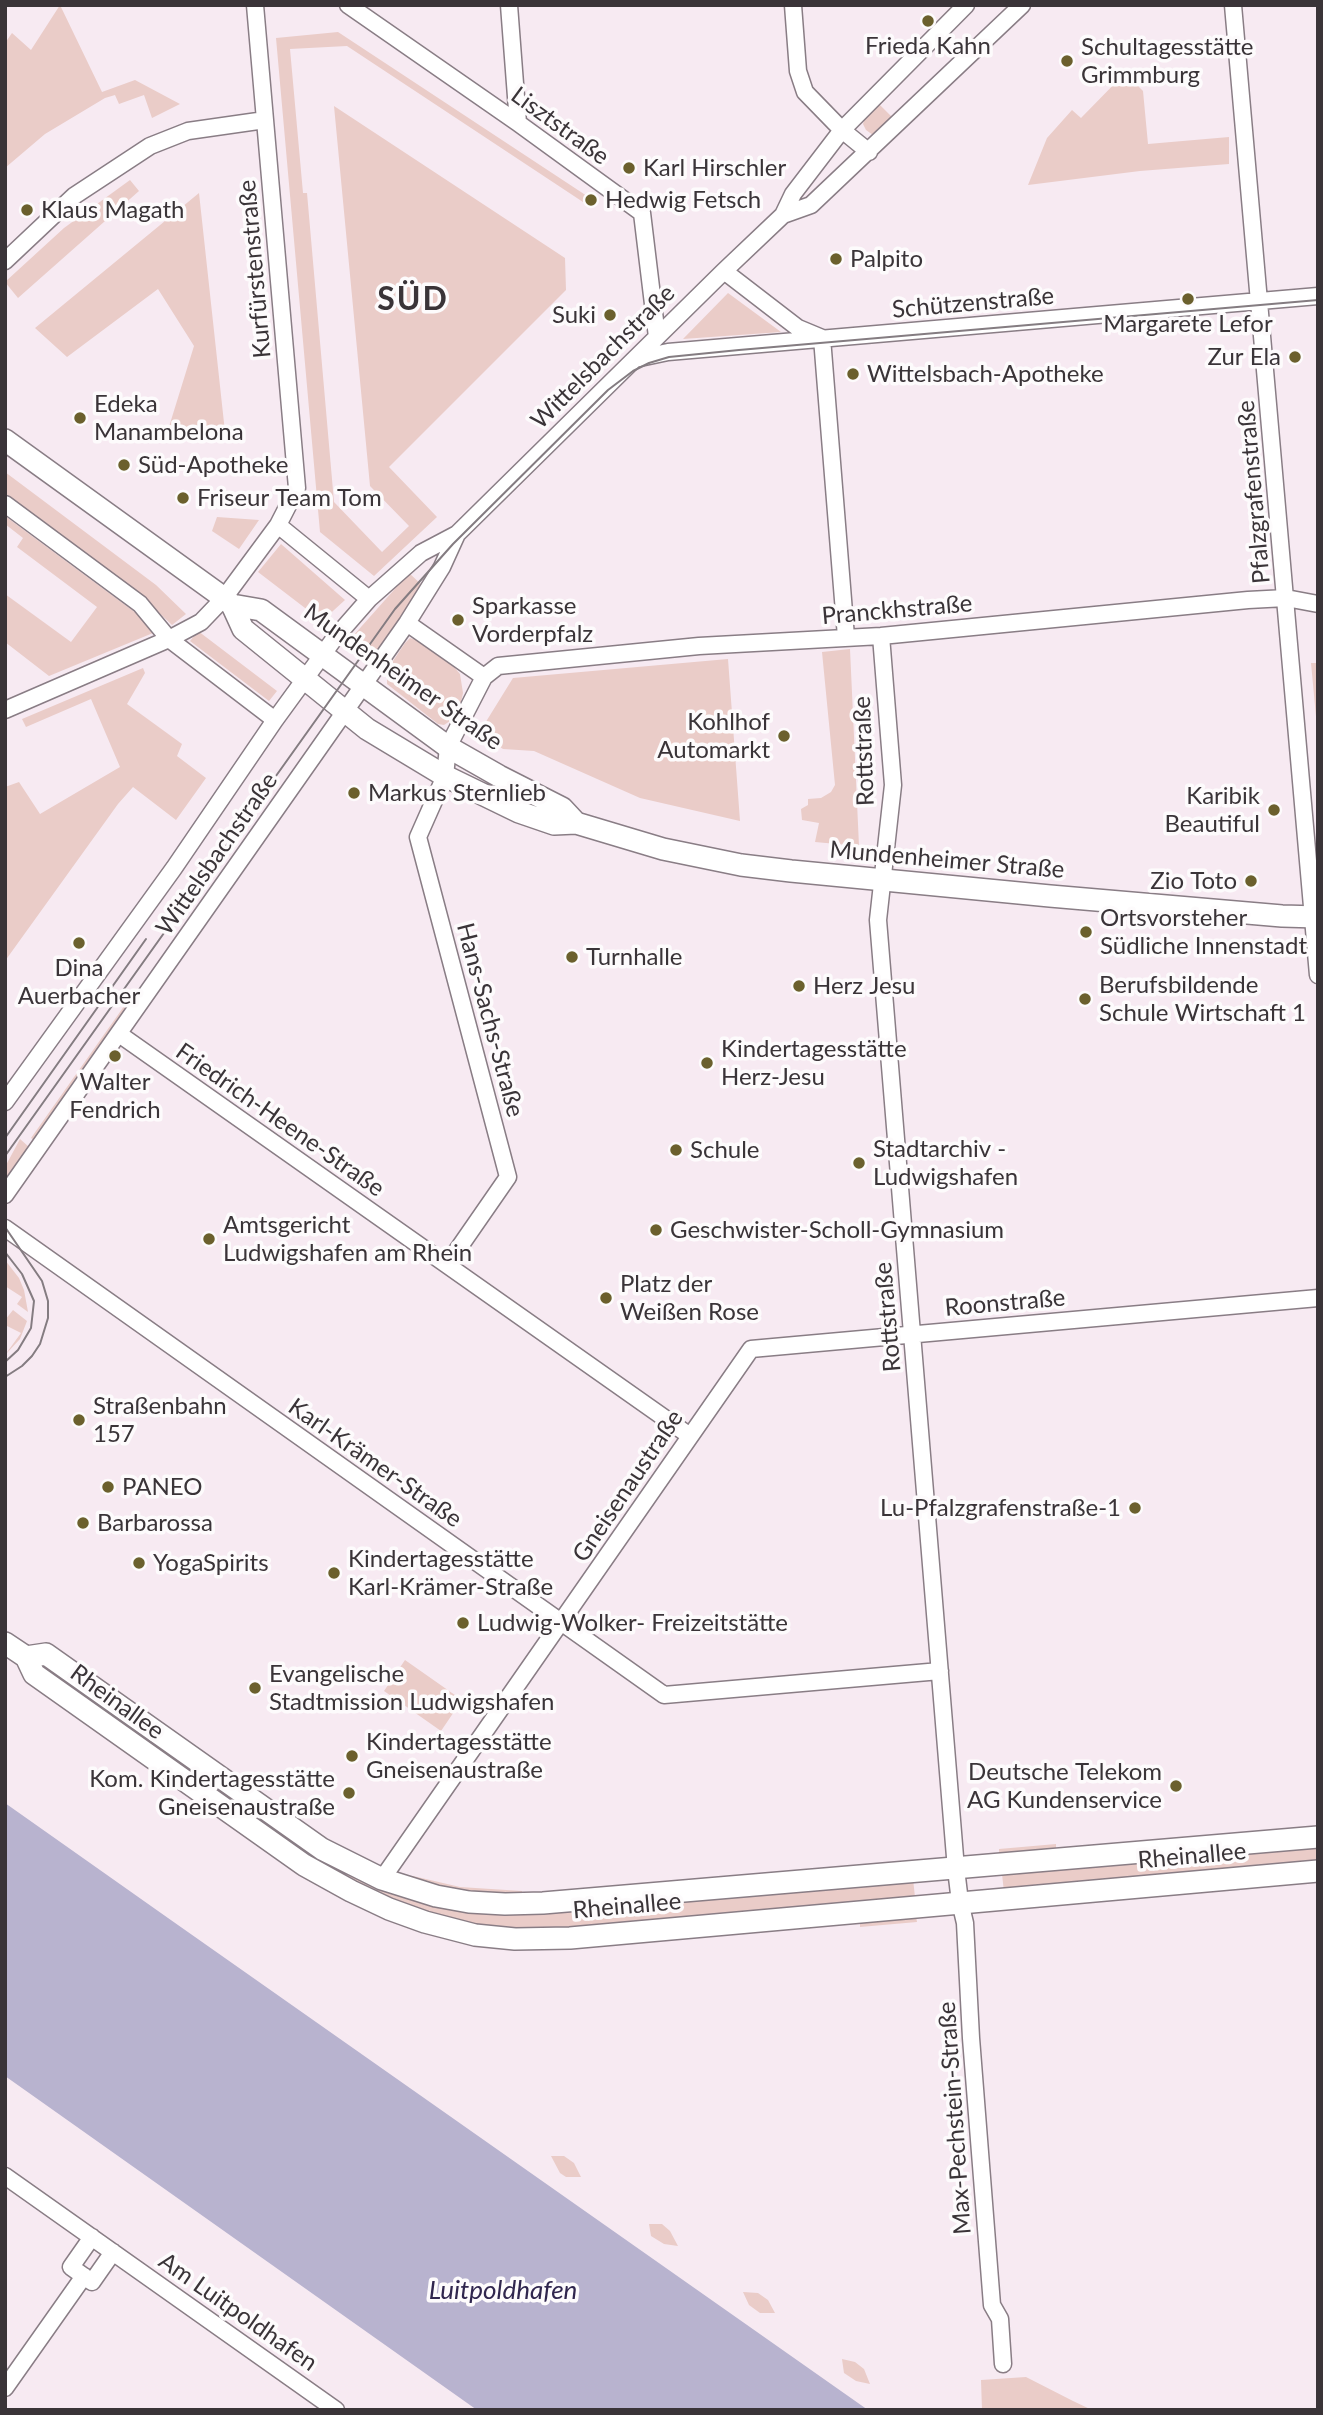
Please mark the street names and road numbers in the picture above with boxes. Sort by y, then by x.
street label: Lisztstraße [505,81,615,171]
street label: Kurfürstenstraße [233,179,277,359]
street label: Wittelsbachstraße [525,279,681,435]
street label: Schützenstraße [891,282,1055,324]
street label: Pfalzgrafenstraße [1232,399,1276,585]
street label: Pranckhstraße [820,589,974,631]
street label: Mundenheimer Straße [298,598,508,756]
street label: Rottstraße [848,695,880,807]
street label: Wittelsbachstraße [150,767,284,941]
street label: Mundenheimer Straße [828,835,1066,885]
street label: Hans-Sachs-Straße [450,920,530,1120]
street label: Friedrich-Heene-Straße [170,1037,390,1203]
street label: Rottstraße [869,1261,907,1373]
street label: Roonstraße [944,1283,1066,1323]
street label: Karl-Krämer-Straße [283,1392,467,1534]
street label: Gneisenaustraße [567,1405,689,1567]
street label: Rheinallee [65,1658,169,1746]
street label: Rheinallee [1137,1837,1247,1875]
street label: Rheinallee [572,1887,682,1925]
street label: Max-Pechstein-Straße [932,2001,978,2235]
street label: Am Luitpoldhafen [153,2247,323,2377]

